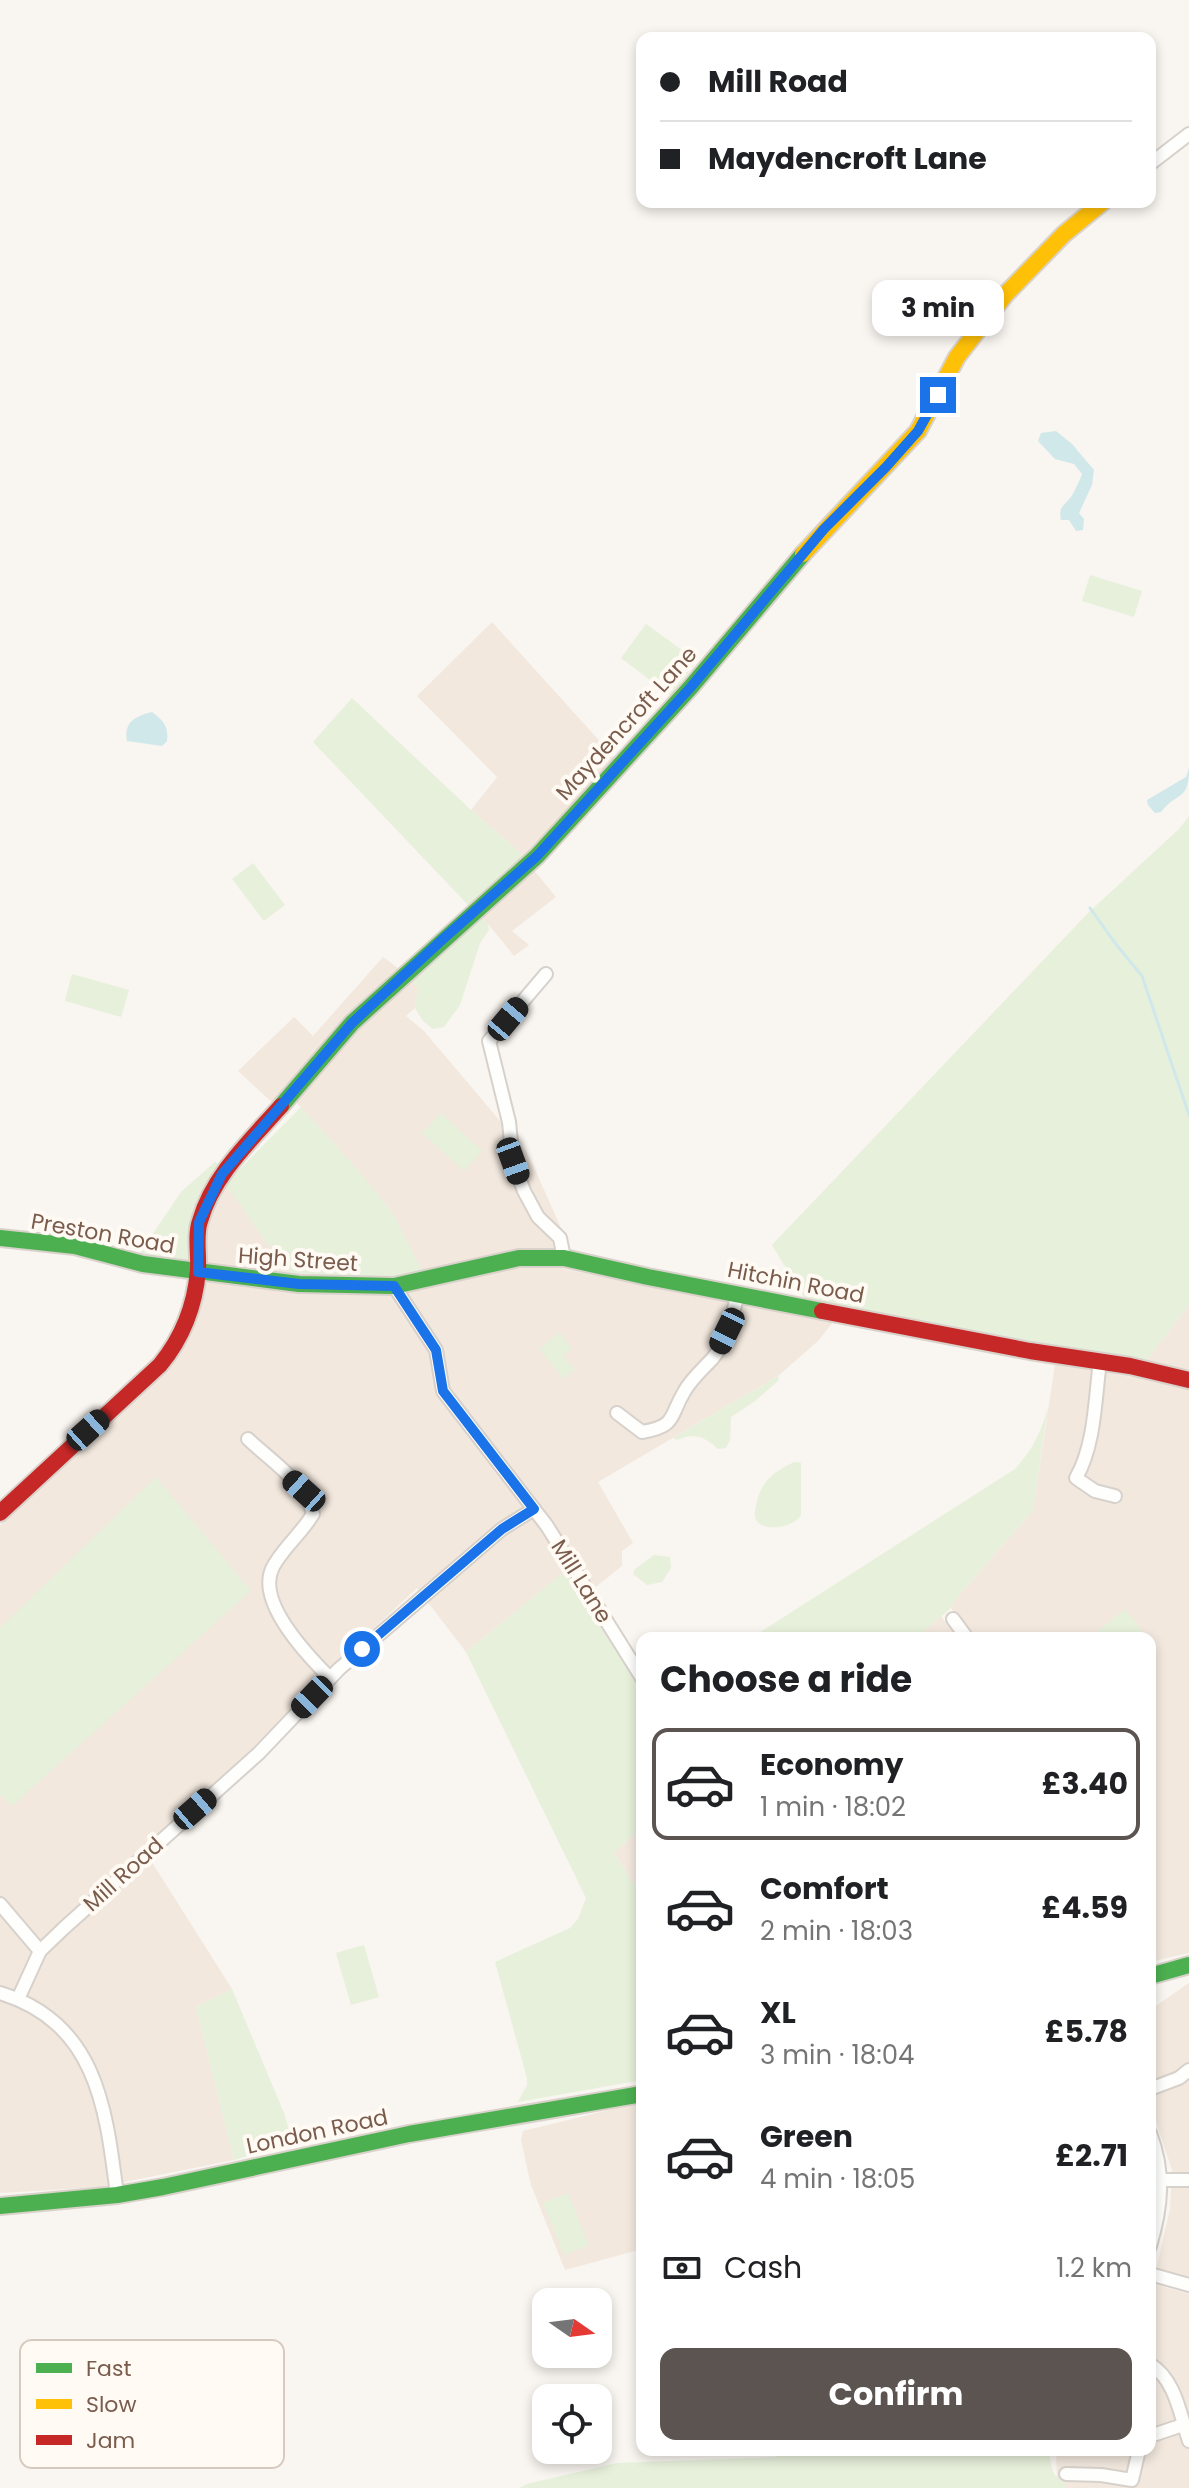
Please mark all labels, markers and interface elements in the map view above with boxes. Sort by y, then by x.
text: Mill Road [708,60,848,103]
text: Maydencroft Lane [708,137,987,180]
callout: 3 min [872,279,1004,335]
text: 3 min [901,290,975,326]
route end [920,377,956,413]
street label: Maydencroft Lane [549,640,704,807]
car [483,993,533,1045]
car [494,1134,532,1188]
street label: Preston Road [29,1206,177,1261]
street label: High Street [237,1240,359,1279]
street label: Hitchin Road [725,1254,867,1311]
car [706,1304,748,1358]
car [62,1405,114,1455]
car [278,1466,330,1516]
street label: Mill Lane [544,1534,619,1629]
route start [344,1631,380,1667]
text: Choose a ride [660,1654,912,1705]
car [287,1671,337,1723]
text: Economy [760,1743,904,1786]
icon: car [664,1748,736,1820]
text: £3.40 [1042,1762,1128,1805]
car [169,1784,221,1834]
text: 1 min · 18:02 [760,1789,906,1825]
street label: Mill Road [76,1830,170,1919]
text: Comfort [760,1867,889,1910]
icon: car [664,1872,736,1944]
text: £4.59 [1041,1886,1128,1929]
text: 2 min · 18:03 [760,1913,913,1949]
text: XL [760,1991,796,2034]
icon: car [664,1996,736,2068]
text: £5.78 [1045,2010,1128,2053]
text: 3 min · 18:04 [760,2037,914,2073]
street label: London Road [244,2101,391,2162]
text: Green [760,2115,853,2158]
icon: car [664,2120,736,2192]
text: £2.71 [1055,2134,1128,2177]
text: 4 min · 18:05 [760,2161,915,2197]
icon: cash [660,2246,704,2290]
text: Cash [724,2246,802,2289]
text: 1.2 km [1056,2250,1132,2286]
north arrow [532,2288,612,2368]
map controls [532,2288,612,2464]
legend [20,2340,284,2468]
button: Confirm [660,2348,1132,2440]
text: Fast [86,2353,131,2384]
button: locate [532,2384,612,2464]
text: Slow [86,2389,136,2420]
text: Jam [86,2425,135,2456]

